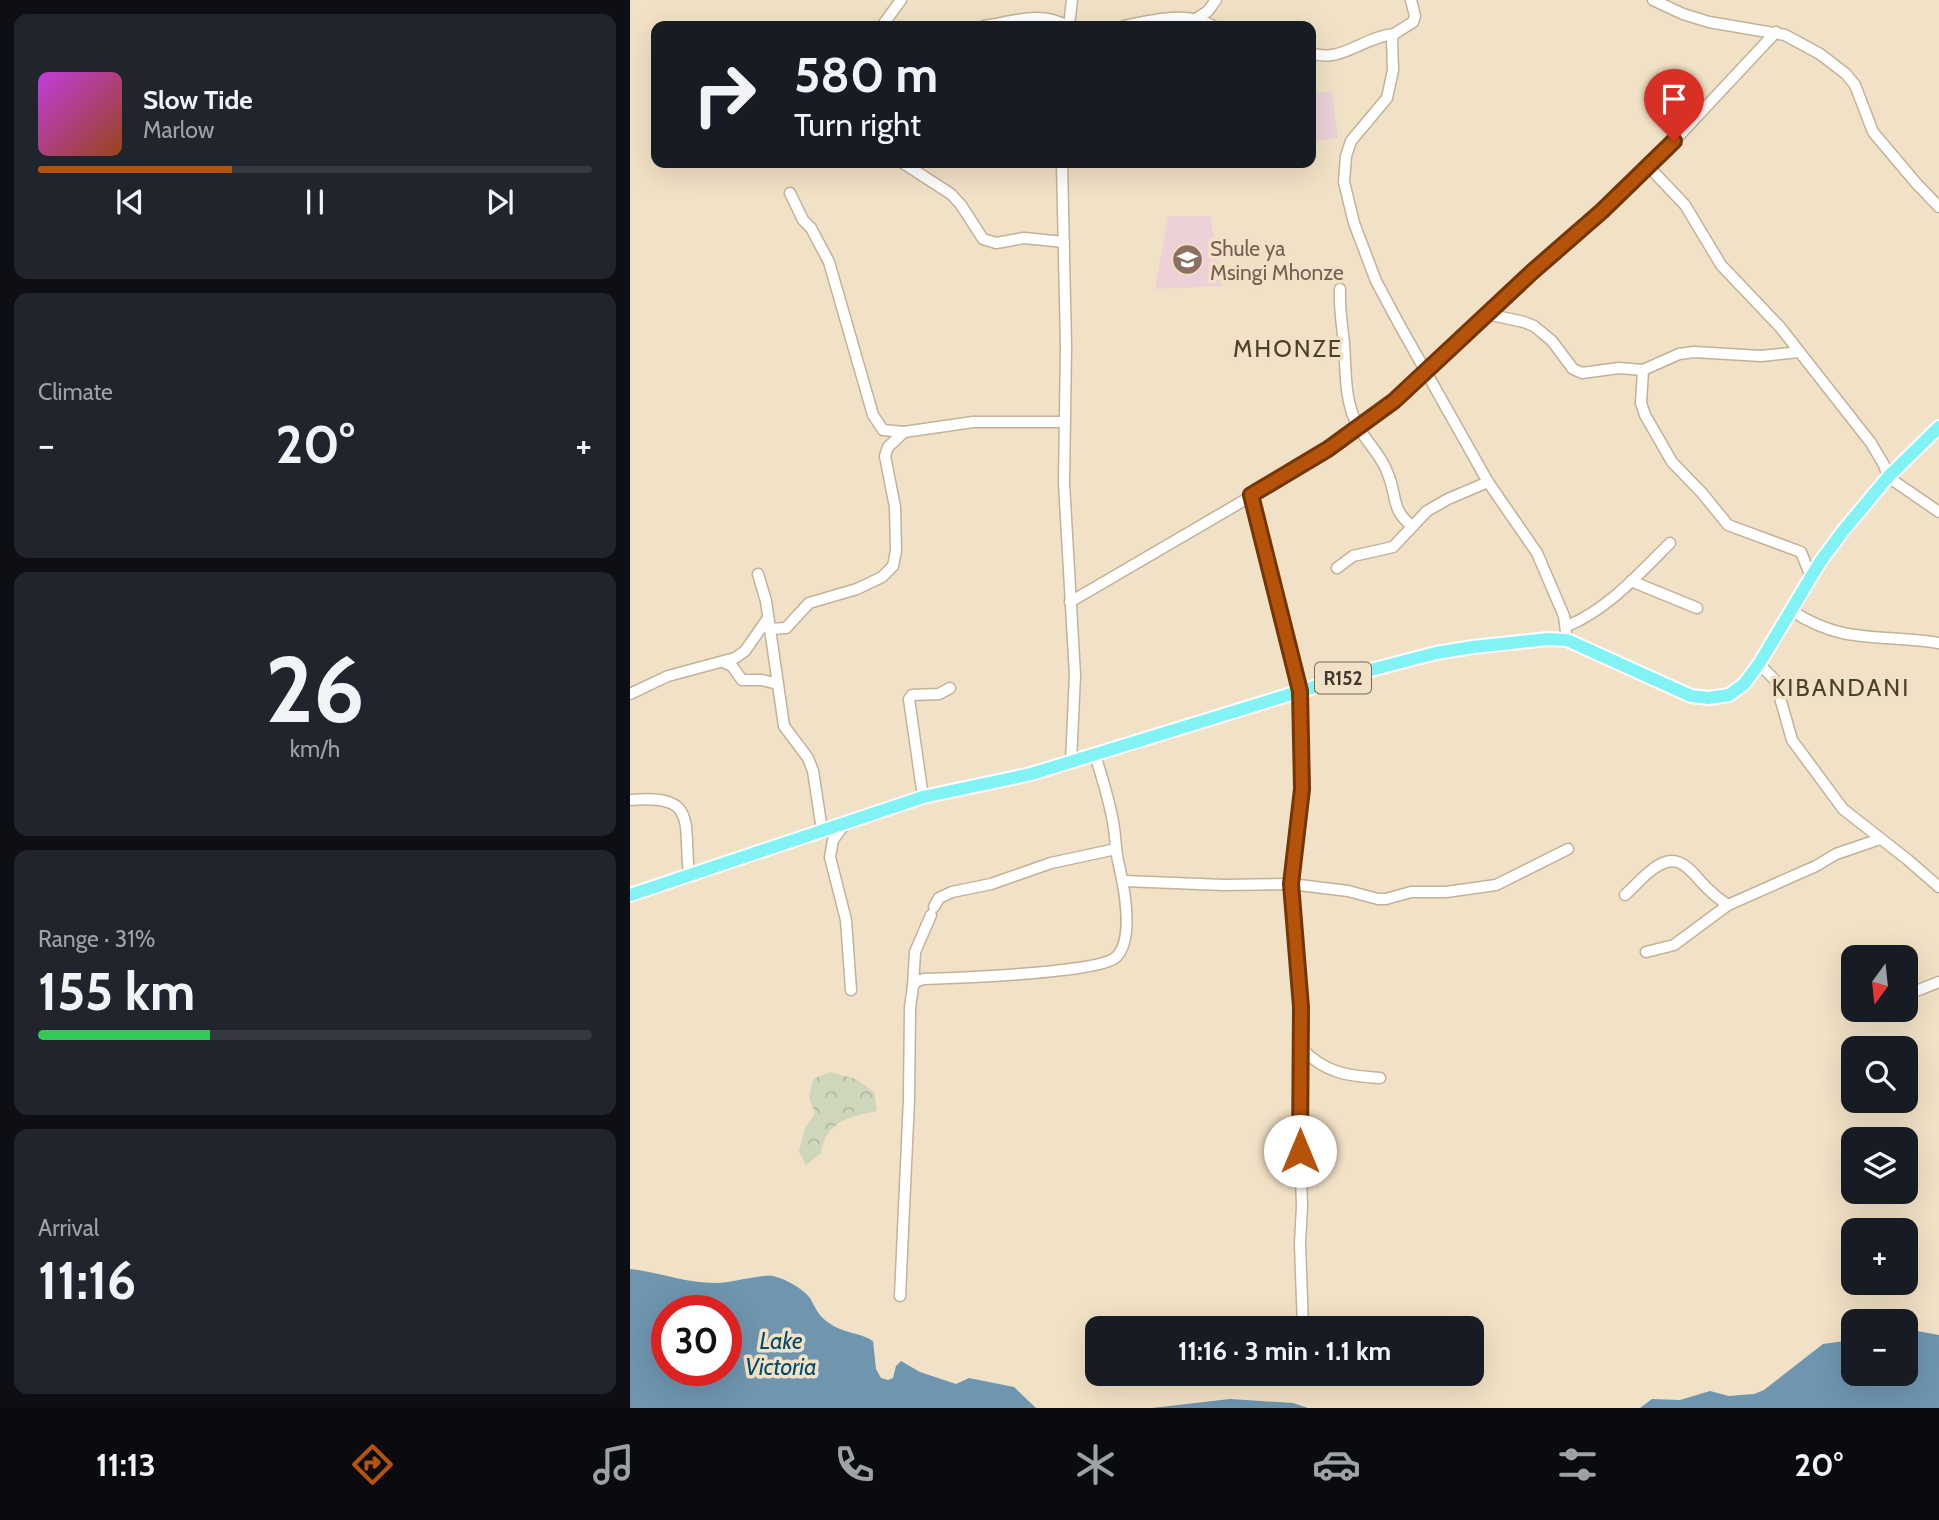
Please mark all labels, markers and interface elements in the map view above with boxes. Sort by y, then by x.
text: 580 m [794,45,938,104]
icon: right [679,49,770,140]
pin [1644,69,1704,141]
icon: arrive [1655,80,1693,118]
text: Slow Tide [143,84,253,116]
text: Turn right [794,105,921,144]
text: Marlow [143,116,214,144]
icon: previous [111,183,149,221]
icon: pause [296,183,334,221]
icon: next [481,183,519,221]
place label: Shule ya Msingi Mhonze [1210,236,1344,285]
school or university icon: Shule ya Msingi Mhonze [1170,243,1204,277]
district label: MHONZE [1233,334,1343,363]
text: Climate [38,378,113,406]
text: 20° [275,413,355,476]
text: − [38,421,55,468]
text: + [575,421,592,468]
text: 26 [265,634,365,745]
road number: R152 [1315,663,1371,694]
district label: KIBANDANI [1772,673,1910,702]
text: km/h [290,735,340,763]
text: Range · 31% [38,925,155,953]
north arrow [1841,945,1918,1022]
map controls [1841,945,1918,1386]
text: 155 km [38,960,195,1023]
button: search [1841,1036,1918,1113]
position arrow [1263,1114,1337,1188]
button: layers [1841,1127,1918,1204]
text: Arrival [38,1214,99,1242]
button: + [1841,1218,1918,1295]
text: 11:16 [38,1249,136,1312]
speed limit sign: 30 [651,1295,742,1386]
button: − [1841,1309,1918,1386]
water label: Lake Victoria [745,1327,817,1381]
text: 11:16 · 3 min · 1.1 km [1178,1335,1391,1367]
icon: directions [348,1440,397,1489]
icon: music [589,1440,638,1489]
icon: phone [830,1440,879,1489]
icon: climate [1071,1440,1120,1489]
icon: car [1312,1440,1361,1489]
icon: filters [1553,1440,1602,1489]
text: 11:13 [96,1445,156,1484]
text: 20° [1794,1445,1843,1484]

